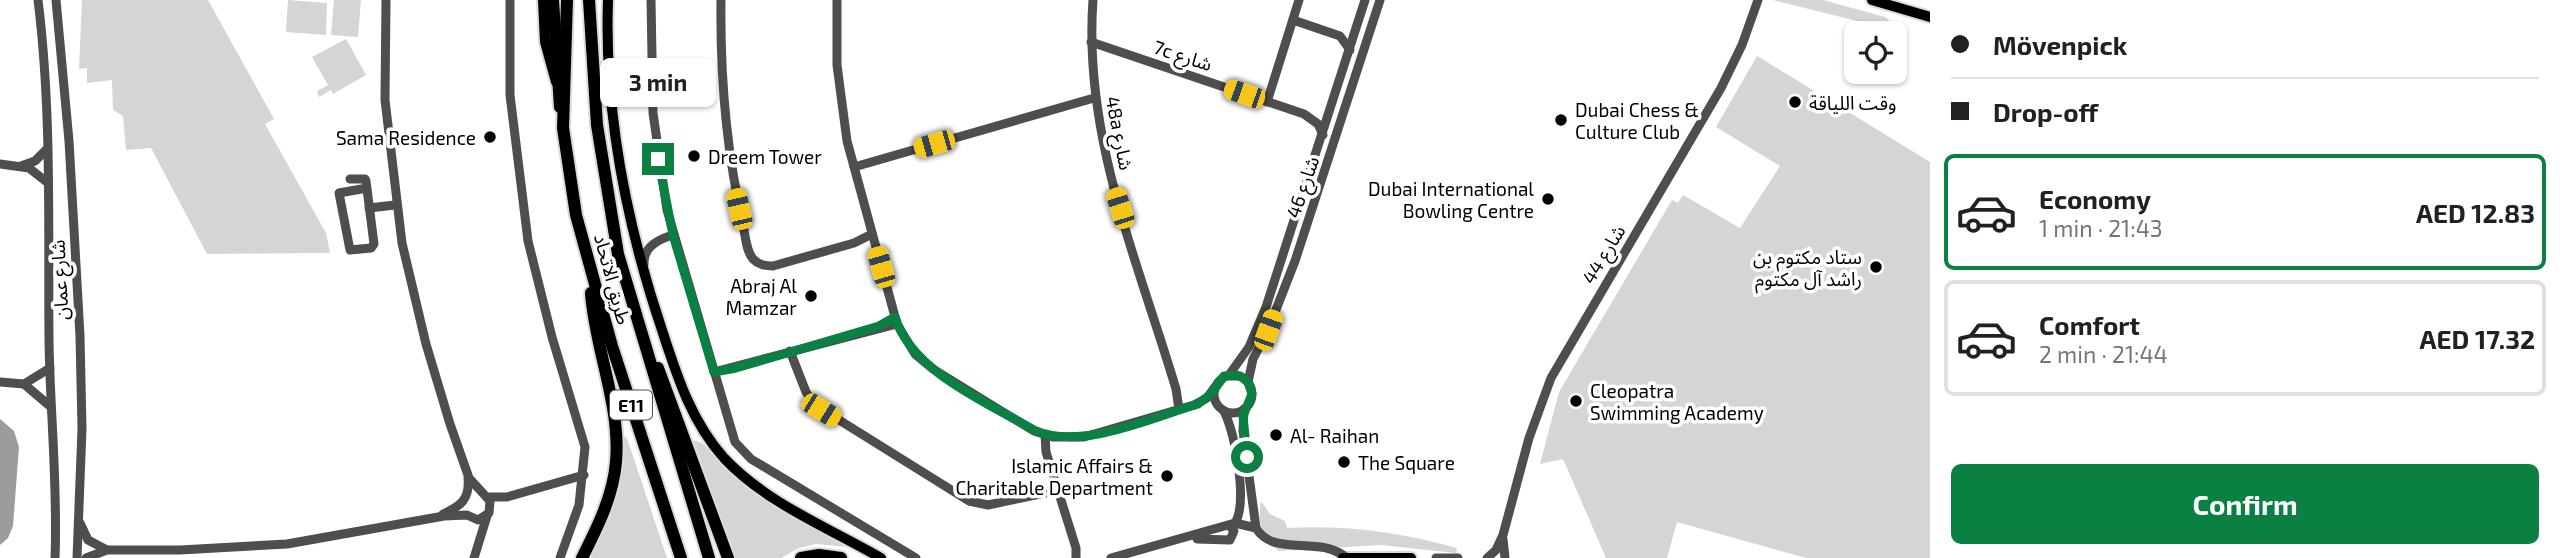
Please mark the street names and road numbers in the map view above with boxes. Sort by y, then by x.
street label: 7c شارع [1150,35,1215,78]
street label: 48a شارع [1099,94,1138,173]
street label: شارع 46 [1281,153,1326,222]
street label: شارع 44 [1576,220,1632,289]
street label: طريق الاتحاد [589,231,636,327]
street label: شارع عمان [45,239,76,321]
road number: E11 [610,390,652,419]

